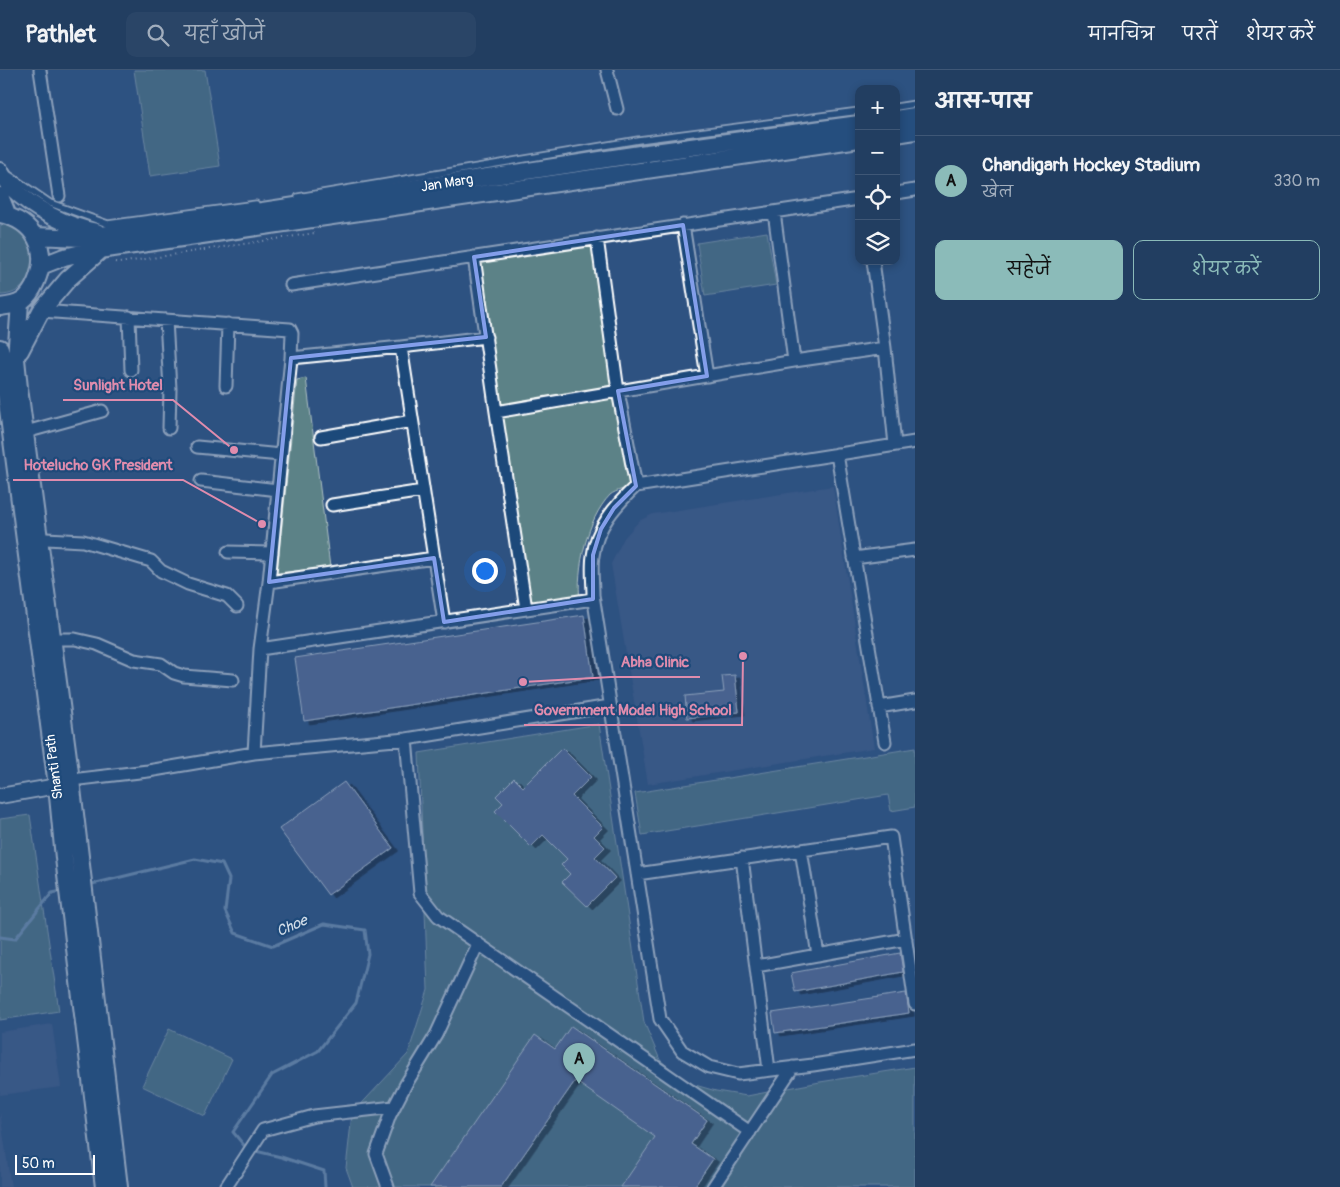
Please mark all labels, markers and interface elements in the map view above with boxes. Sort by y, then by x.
search box [126,12,476,57]
text: Pathlet [25,20,96,49]
icon: search [144,21,172,49]
text: यहाँ खोजें [184,22,265,46]
text: मानचित्र [1088,23,1154,46]
text: परतें [1182,23,1218,46]
text: शेयर करें [1246,23,1315,46]
map controls [855,85,900,265]
button: + [855,85,900,130]
text: आस-पास [935,88,1031,115]
button: − [855,130,900,175]
text: Chandigarh Hockey Stadium [982,153,1200,177]
street label: Jan Marg [420,171,474,195]
text: A [946,171,956,191]
text: 330 m [1274,171,1320,191]
button: locate [855,175,900,220]
text: खेल [982,182,1013,202]
button: layers [855,220,900,265]
button: सहेजें [935,240,1123,300]
button: शेयर करें [1133,240,1320,300]
callout: Sunlight Hotel [63,370,173,400]
text: Sunlight Hotel [73,376,163,395]
callout: Hotelucho GK President [13,450,183,480]
text: Hotelucho GK President [23,456,174,475]
your location [472,558,498,584]
callout: Abha Clinic [611,647,700,677]
text: Abha Clinic [621,653,690,672]
callout: Government Model High School [524,695,742,725]
text: Government Model High School [534,701,732,720]
street label: Shanti Path [42,734,66,800]
water label: Choe [274,910,312,941]
pin: A [563,1043,595,1084]
scale bar [15,1152,95,1175]
text: 50 m [22,1155,55,1172]

